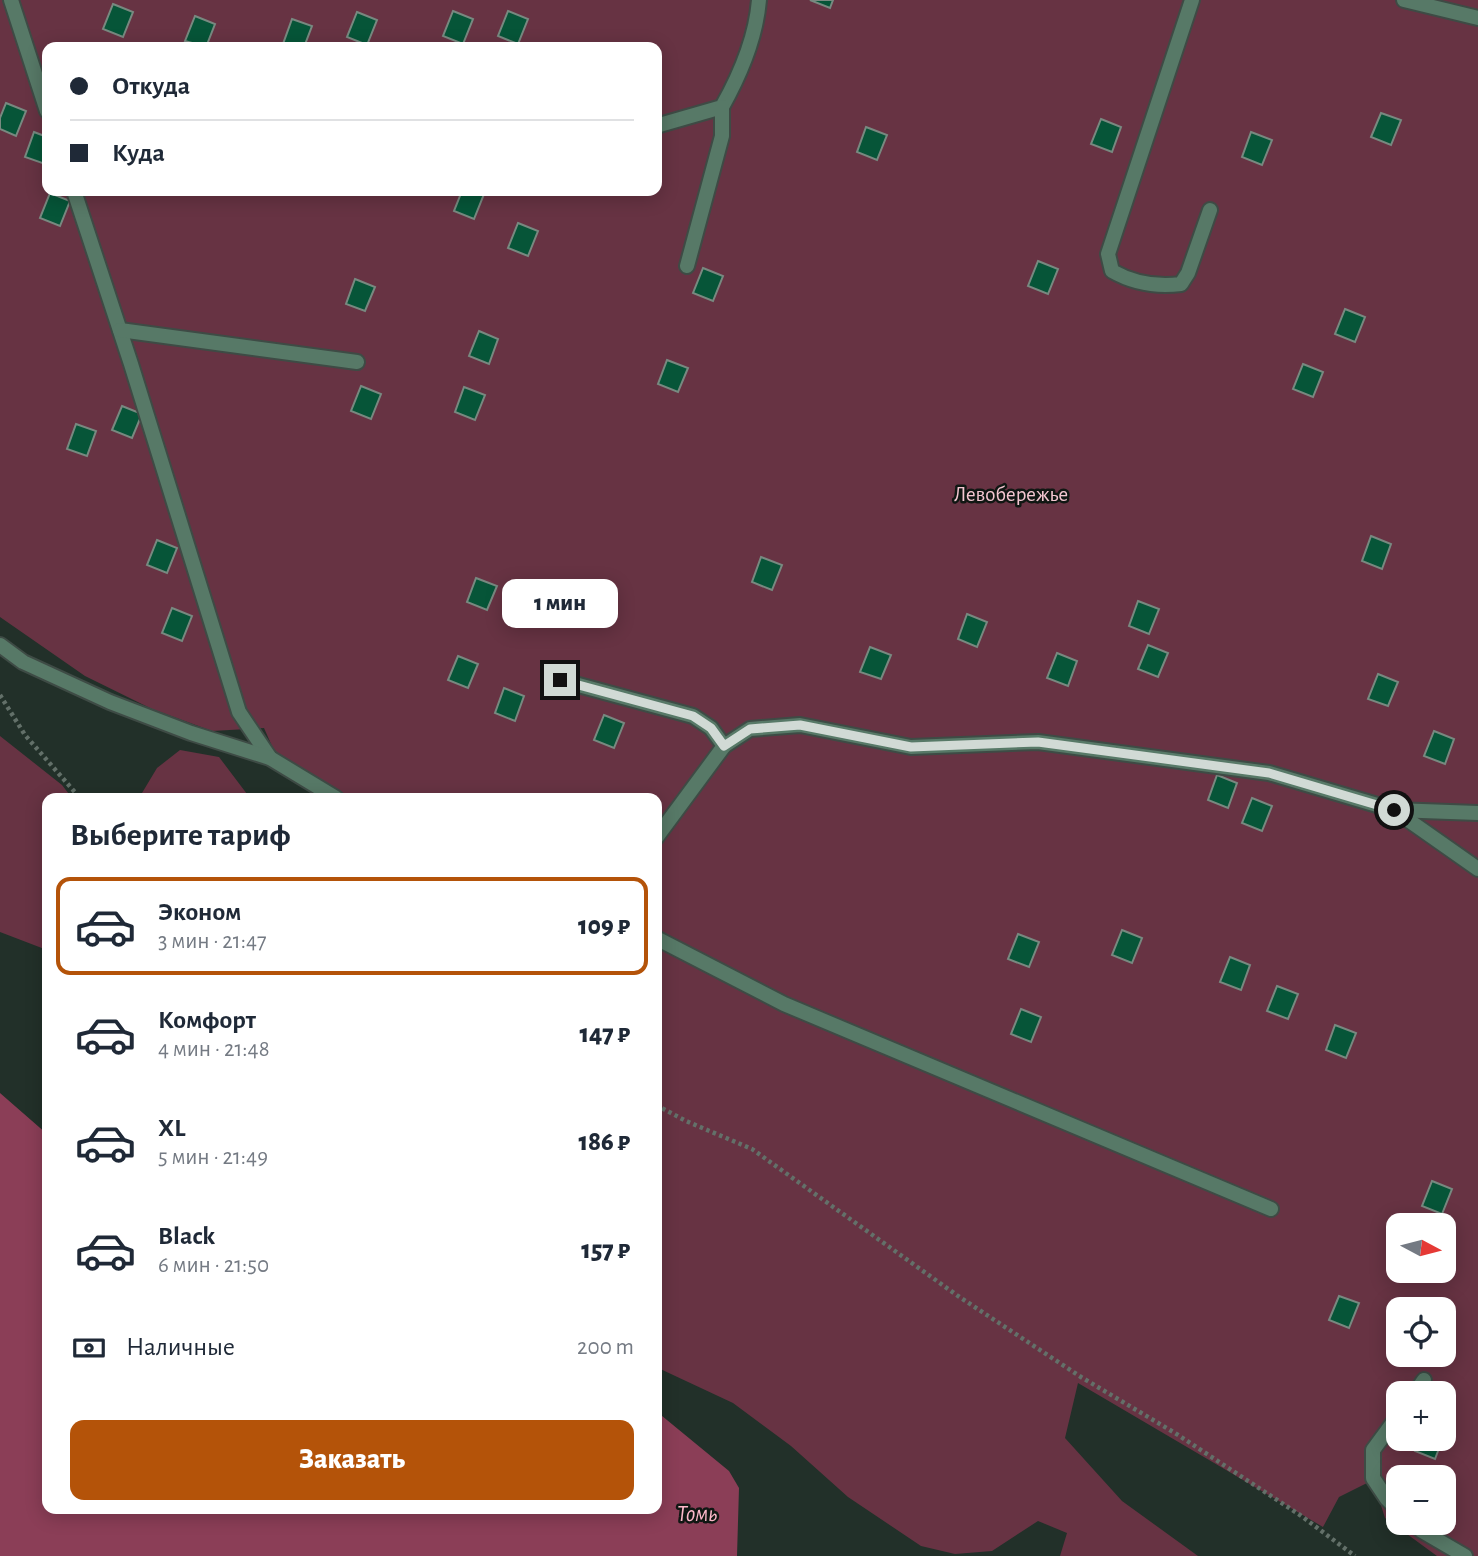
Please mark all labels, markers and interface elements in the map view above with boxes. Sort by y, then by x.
text: Откуда [112,73,190,99]
text: Куда [112,140,165,166]
park label: Левобережье [954,484,1068,505]
callout: 1 мин [502,578,618,628]
text: 1 мин [534,592,586,615]
route end [544,664,576,696]
route start [1378,794,1410,826]
text: Выберите тариф [70,819,291,851]
icon: car [74,895,137,958]
text: Эконом [158,899,241,925]
text: 109 ₽ [578,913,630,939]
text: 3 мин · 21:47 [158,930,267,953]
icon: car [74,1003,137,1066]
text: Комфорт [158,1007,256,1033]
text: 147 ₽ [579,1021,630,1047]
text: 4 мин · 21:48 [158,1038,270,1061]
icon: car [74,1111,137,1174]
text: XL [158,1115,185,1141]
text: 186 ₽ [578,1129,630,1155]
text: 5 мин · 21:49 [158,1146,268,1169]
north arrow [1386,1213,1456,1283]
map controls [1386,1213,1456,1535]
icon: car [74,1219,137,1282]
text: Black [158,1223,215,1249]
text: 157 ₽ [581,1237,630,1263]
text: 6 мин · 21:50 [158,1254,269,1277]
button: locate [1386,1297,1456,1367]
icon: cash [70,1329,108,1367]
text: Наличные [126,1334,235,1360]
text: 200 m [577,1336,634,1359]
button: + [1386,1381,1456,1451]
button: Заказать [70,1420,634,1500]
button: − [1386,1465,1456,1535]
water label: Томь [677,1503,717,1526]

